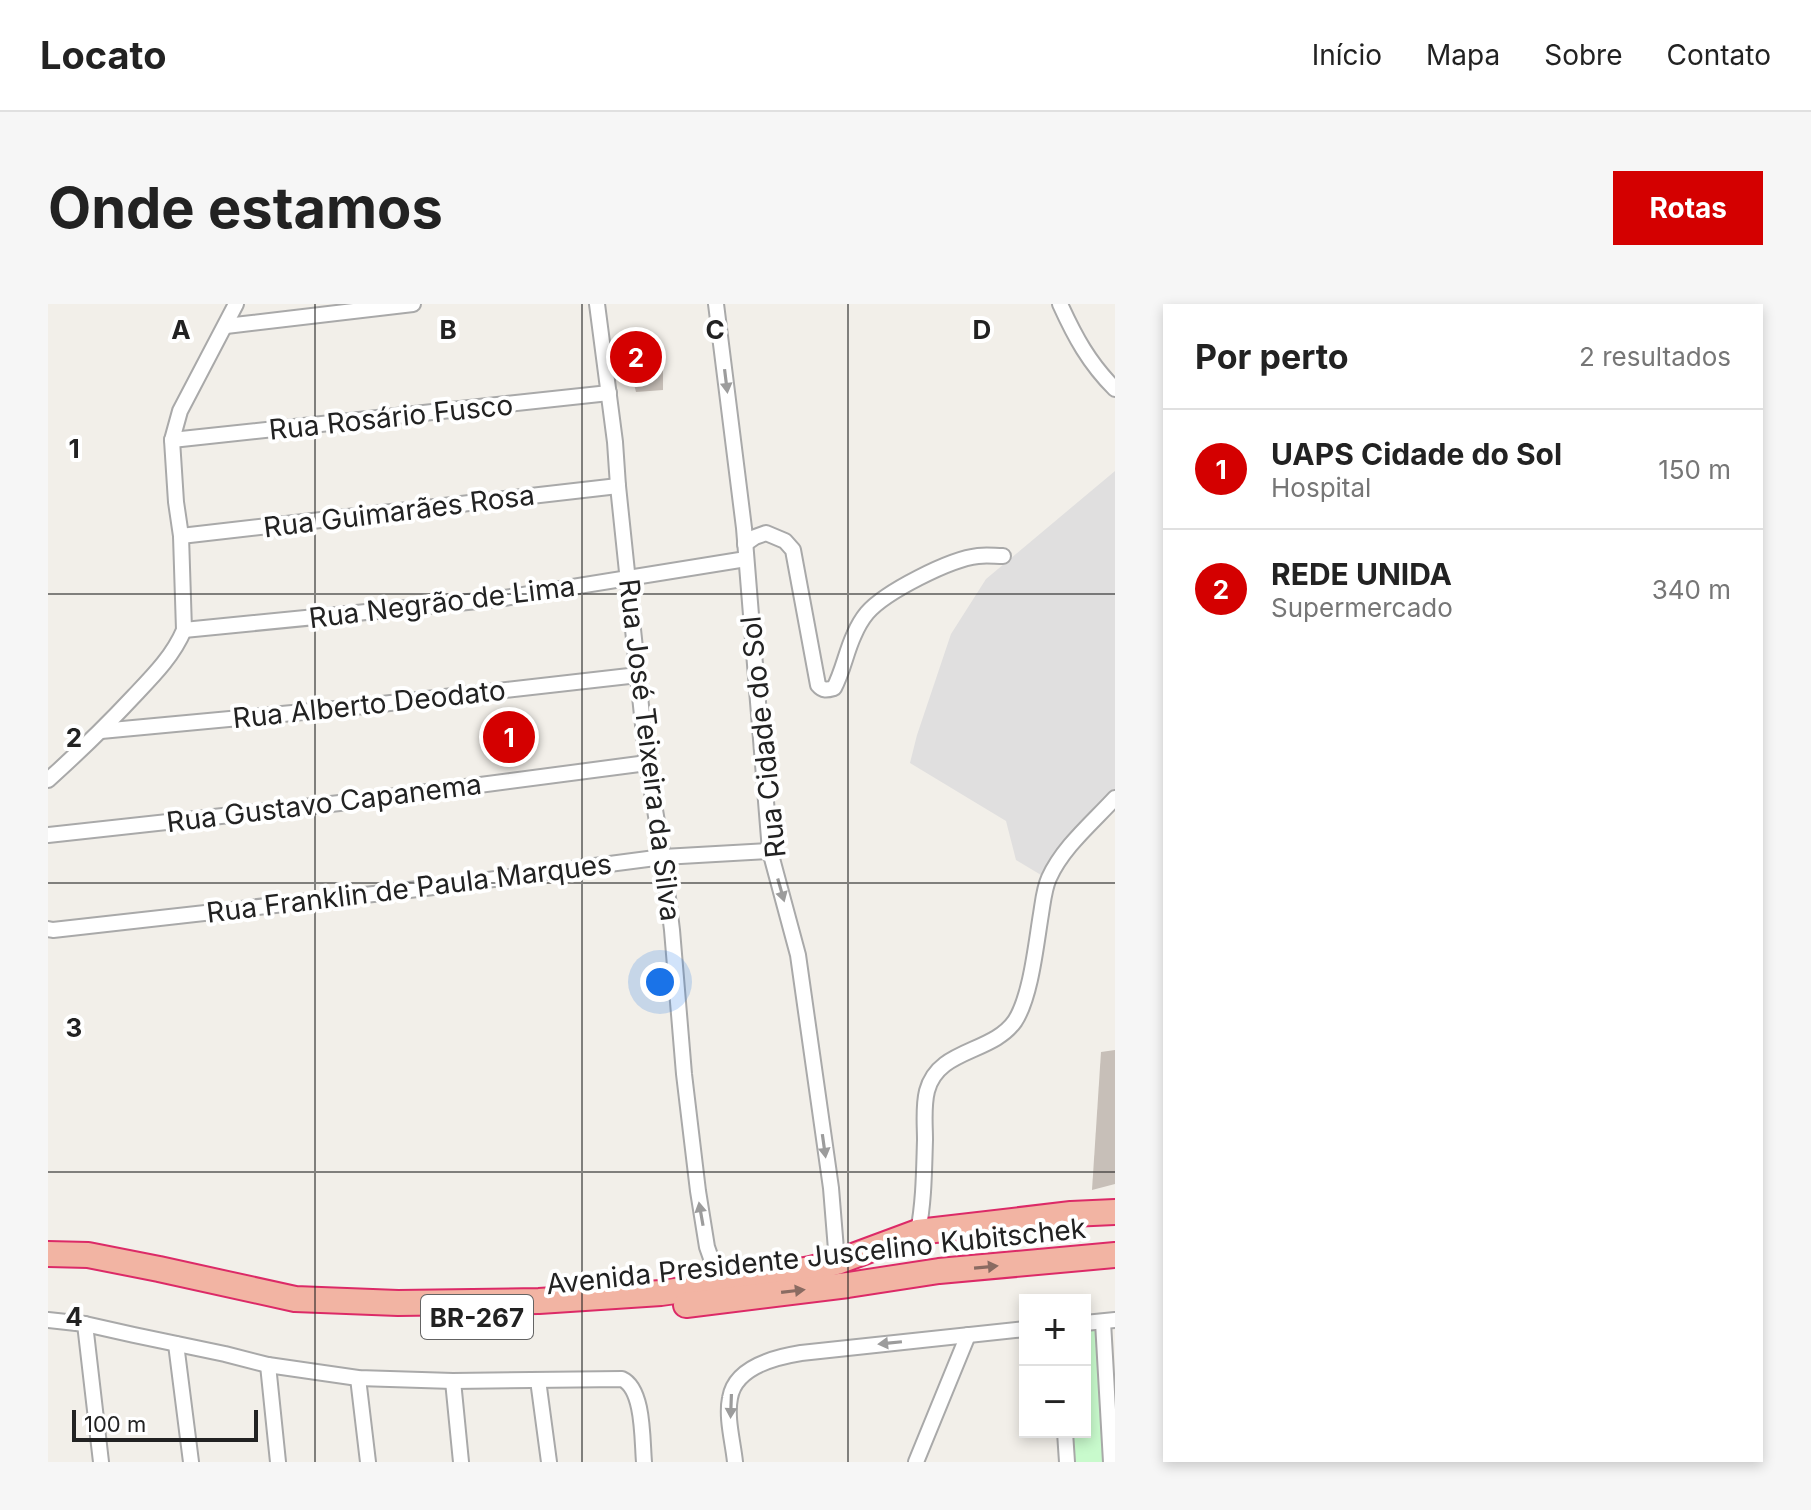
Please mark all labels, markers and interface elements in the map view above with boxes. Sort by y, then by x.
text: Locato [40,32,166,78]
text: Início [1312,38,1382,72]
text: Mapa [1426,38,1500,72]
text: Sobre [1544,38,1623,72]
text: Contato [1667,38,1771,72]
button: Rotas [1613,171,1763,245]
text: Onde estamos [48,174,443,242]
text: A [171,314,191,345]
text: B [439,314,457,345]
text: C [705,314,725,345]
text: D [973,314,991,345]
pin: 2 [610,327,662,387]
text: Por perto [1195,336,1349,377]
text: 2 resultados [1579,341,1731,372]
one-way arrow [719,369,732,394]
street label: Rua Rosário Fusco [267,387,515,447]
text: 1 [68,433,80,464]
text: UAPS Cidade do Sol [1271,436,1562,472]
text: 1 [1215,454,1227,485]
text: 150 m [1658,454,1731,485]
text: Hospital [1271,472,1371,503]
street label: Rua Guimarães Rosa [262,478,536,544]
text: REDE UNIDA [1271,556,1452,592]
street label: Rua Negrão de Lima [307,569,577,635]
text: 2 [1213,574,1229,605]
text: 340 m [1652,574,1731,605]
street label: Rua José Teixeira da Silva [612,577,688,923]
text: Supermercado [1271,592,1453,623]
street label: Rua Cidade do Sol [733,614,793,860]
street label: Rua Alberto Deodato [231,673,507,735]
pin: 1 [483,707,535,767]
text: 2 [66,722,82,753]
street label: Rua Gustavo Capanema [164,767,484,839]
street label: Rua Franklin de Paula Marques [205,846,613,930]
one-way arrow [776,877,788,902]
your location [640,962,680,1002]
text: 3 [66,1012,82,1043]
one-way arrow [818,1134,831,1159]
one-way arrow [695,1201,707,1226]
street label: Avenida Presidente Juscelino Kubitschek [544,1211,1088,1301]
one-way arrow [974,1260,999,1273]
one-way arrow [780,1285,805,1298]
map controls [1019,1294,1091,1438]
button: + [1019,1294,1091,1366]
road number: BR-267 [421,1295,533,1339]
text: 4 [65,1301,83,1332]
one-way arrow [877,1337,902,1350]
button: − [1019,1366,1091,1438]
one-way arrow [724,1393,737,1419]
scale bar [72,1406,258,1442]
text: 100 m [84,1411,146,1437]

